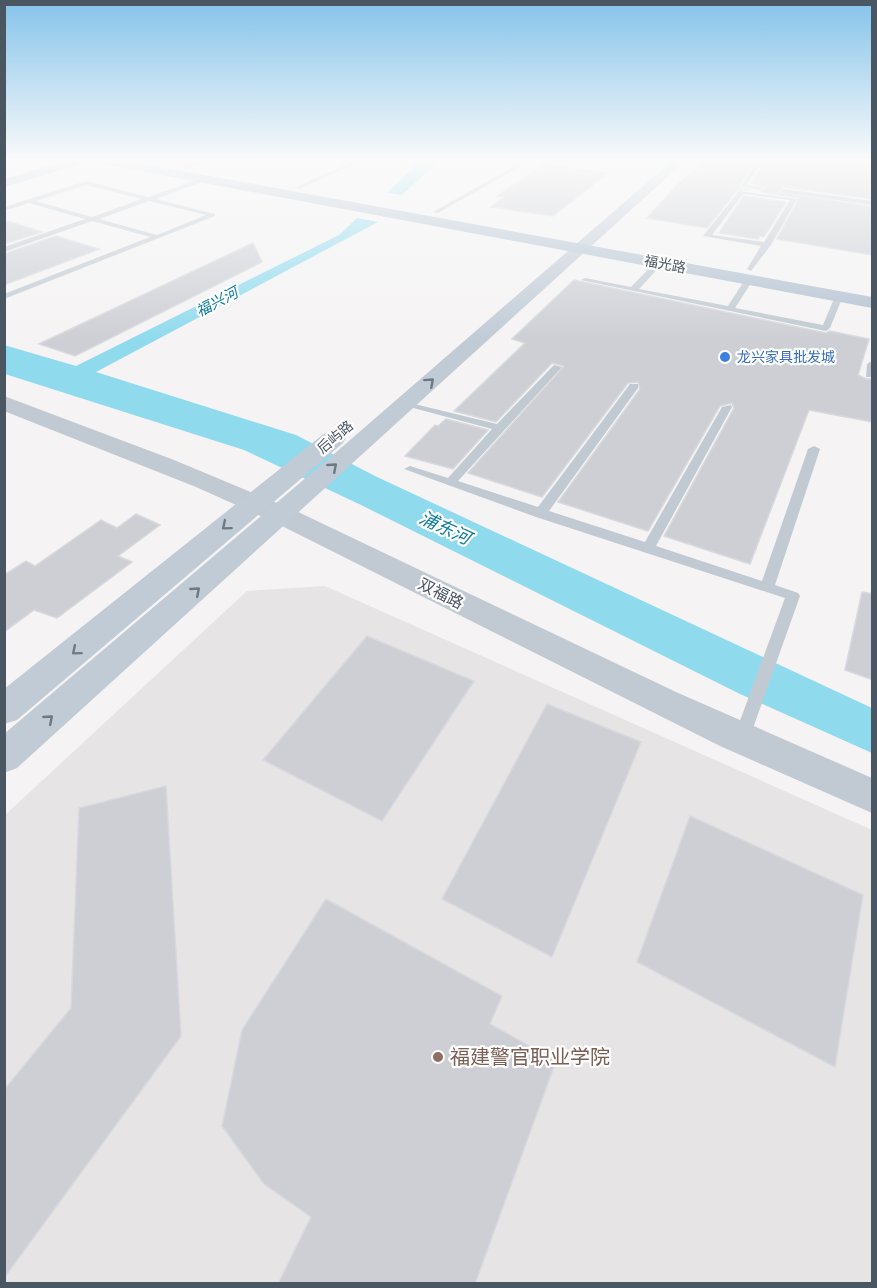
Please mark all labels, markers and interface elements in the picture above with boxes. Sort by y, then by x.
street label: 福光路 [643,251,687,277]
water label: 福兴河 [192,281,244,321]
place label: 龙兴家具批发城 [737,348,835,366]
marker: 龙兴家具批发城 [718,350,732,364]
one-way arrow [423,378,434,389]
street label: 后屿路 [313,417,357,457]
one-way arrow [326,463,337,474]
water label: 浦东河 [416,506,477,551]
one-way arrow [222,519,233,530]
street label: 双福路 [415,573,467,613]
one-way arrow [189,587,200,598]
one-way arrow [72,643,83,654]
one-way arrow [42,715,53,726]
place label: 福建警官职业学院 [450,1044,610,1070]
marker: 福建警官职业学院 [431,1050,445,1064]

